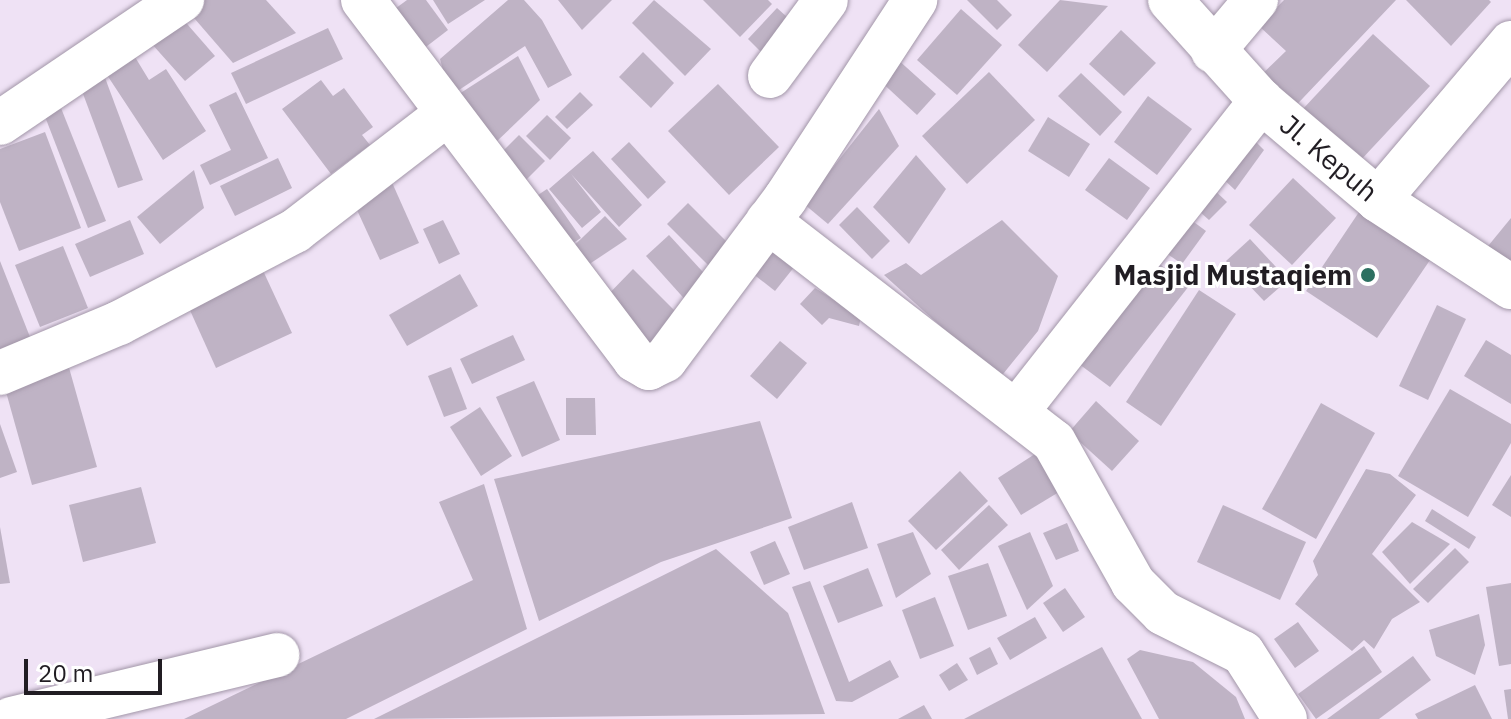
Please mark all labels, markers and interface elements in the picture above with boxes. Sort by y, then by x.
street label: Jl. Kepuh [1273,108,1385,208]
place label: Masjid Mustaqiem [1113,258,1352,292]
marker: Masjid Mustaqiem [1359,266,1377,284]
scale bar [28,643,166,693]
text: 20 m [38,657,93,689]

